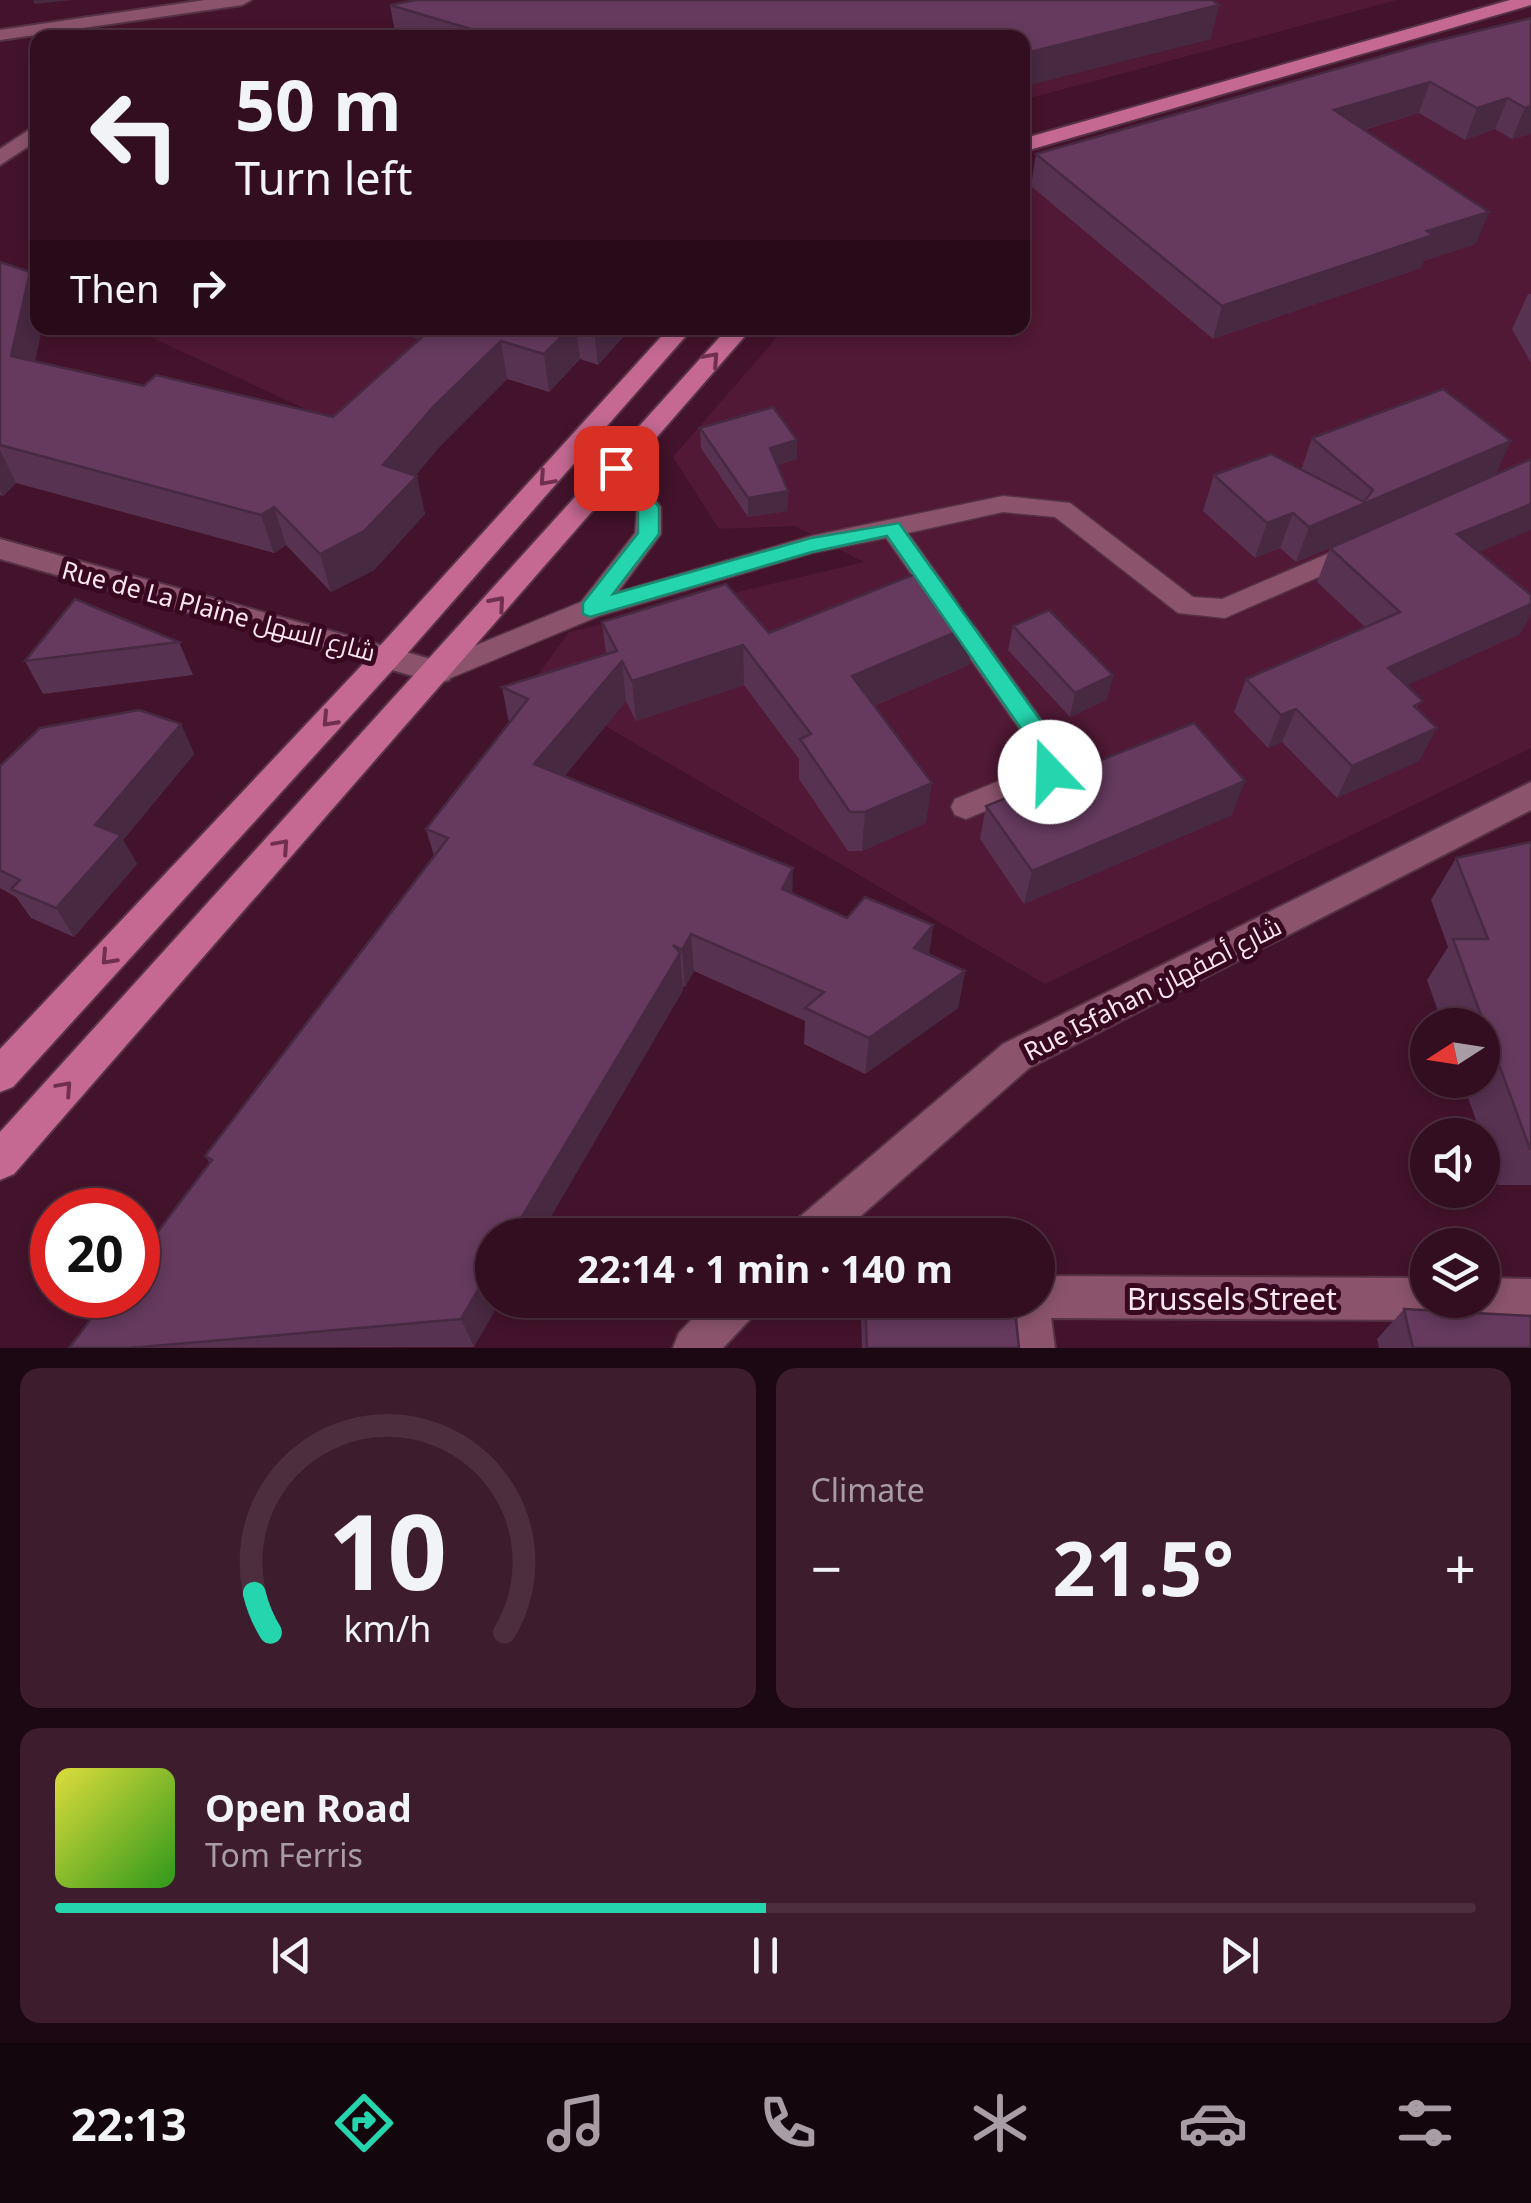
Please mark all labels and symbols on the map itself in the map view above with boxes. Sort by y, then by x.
one-way arrow [701,352,719,371]
pin [574,426,659,511]
one-way arrow [540,467,558,486]
street label: Rue de La Plaine شارع السهل [58,552,380,669]
one-way arrow [486,596,504,615]
one-way arrow [323,708,341,727]
position arrow [998,720,1102,824]
one-way arrow [270,839,288,858]
street label: Rue Isfahan شارع أصفهان [1017,908,1287,1069]
one-way arrow [102,947,120,965]
north arrow [1410,1008,1500,1098]
one-way arrow [53,1081,71,1100]
speed limit sign: 20 [30,1188,160,1318]
street label: Brussels Street [1127,1278,1337,1319]

